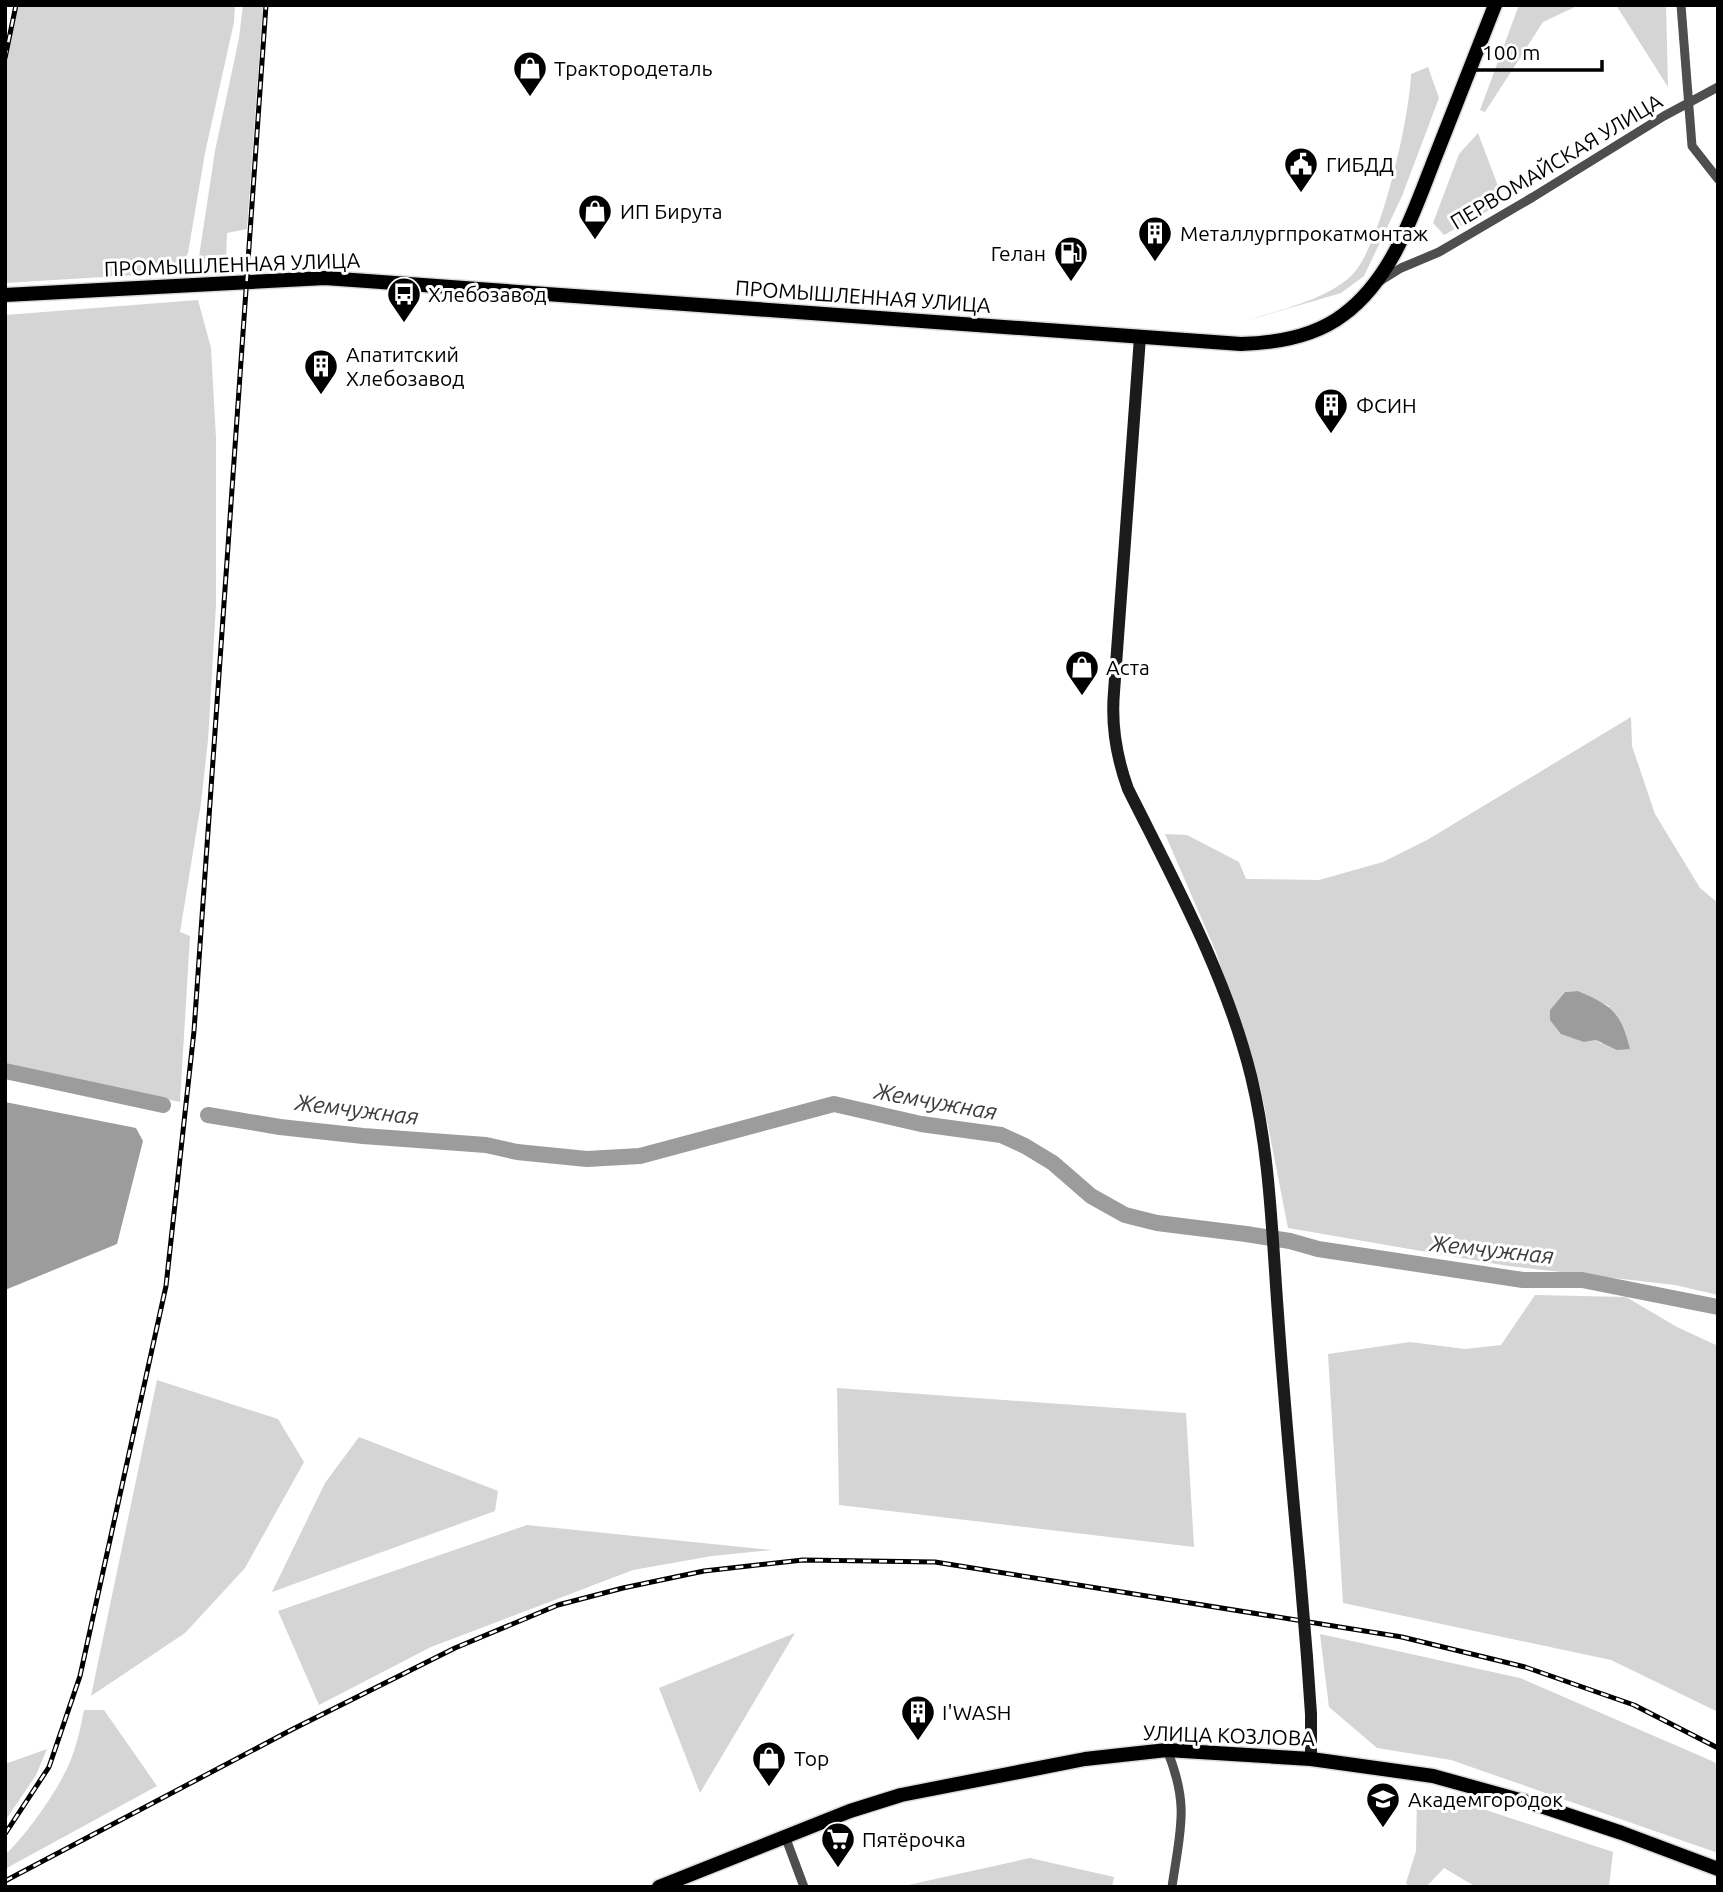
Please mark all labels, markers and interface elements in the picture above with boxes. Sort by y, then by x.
scale bar [1471,28,1602,72]
text: 100 m [1482,40,1540,64]
shop icon: Трактородеталь [511,49,549,98]
place label: Трактородеталь [554,56,713,80]
street label: ПЕРВОМАЙСКАЯ УЛИЦА [1446,88,1666,234]
public building icon: ГИБДД [1282,145,1320,194]
place label: ГИБДД [1326,152,1394,176]
shop icon: ИП Бирута [576,192,614,241]
place label: ИП Бирута [620,199,723,223]
building icon: Металлургпрокатмонтаж [1136,214,1174,263]
place label: Металлургпрокатмонтаж [1180,221,1429,245]
fuel station icon: Гелан [1052,234,1090,283]
place label: Гелан [991,241,1046,265]
street label: ПРОМЫШЛЕННАЯ УЛИЦА [104,248,361,280]
bus stop icon: Хлебозавод [385,275,423,324]
street label: ПРОМЫШЛЕННАЯ УЛИЦА [734,275,992,317]
place label: Хлебозавод [428,282,547,306]
place label: Апатитский Хлебозавод [346,342,465,390]
building icon: Апатитский Хлебозавод [302,347,340,396]
building icon: ФСИН [1312,386,1350,435]
place label: ФСИН [1356,393,1417,417]
shop icon: Аста [1063,648,1101,697]
place label: Аста [1106,655,1150,679]
water label: Жемчужная [871,1078,999,1124]
water label: Жемчужная [292,1089,420,1129]
water label: Жемчужная [1427,1230,1555,1268]
building icon: I'WASH [899,1693,937,1742]
place label: I'WASH [942,1700,1011,1724]
street label: УЛИЦА КОЗЛОВА [1143,1720,1316,1750]
shop icon: Тор [750,1739,788,1788]
place label: Тор [794,1746,829,1770]
school or university icon: Академгородок [1364,1780,1402,1829]
place label: Академгородок [1408,1787,1563,1811]
supermarket icon: Пятёрочка [819,1820,857,1869]
place label: Пятёрочка [862,1827,966,1851]

